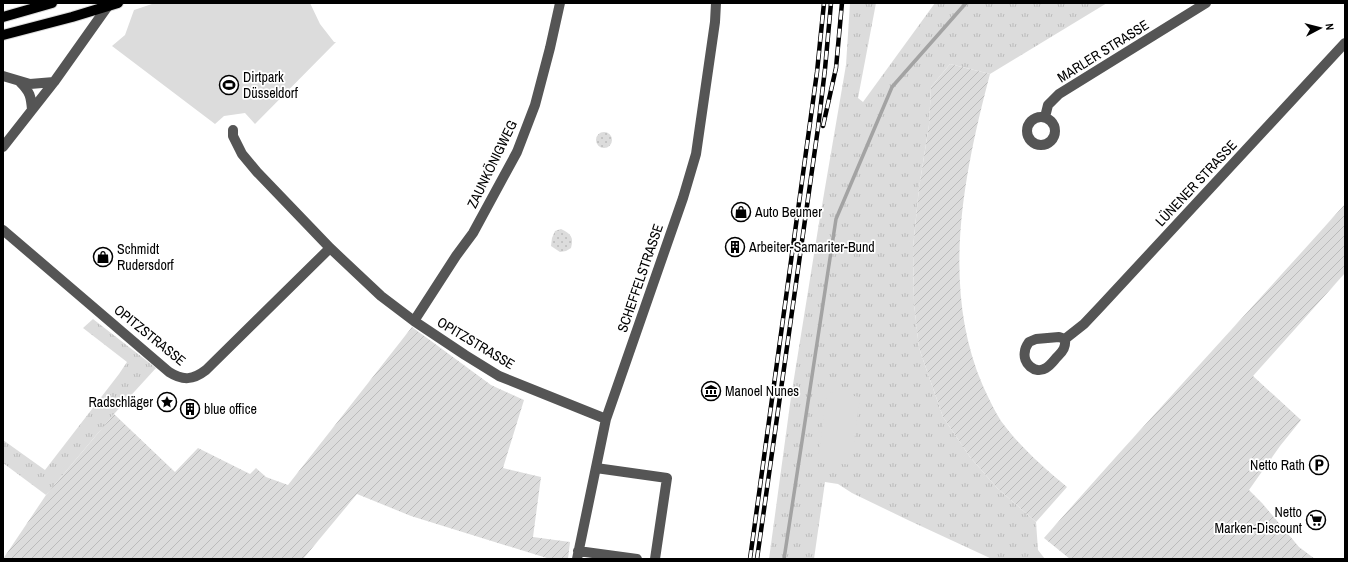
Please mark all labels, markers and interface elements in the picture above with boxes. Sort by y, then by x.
north arrow [1300,8,1340,48]
street label: MARLER STRASSE [1054,16,1152,86]
text: N [1323,23,1337,31]
place label: Dirtpark Düsseldorf [243,68,299,102]
sports icon: Dirtpark Düsseldorf [218,74,240,96]
street label: ZAUNKÖNIGWEG [463,117,521,211]
street label: LÜNENER STRASSE [1151,136,1241,230]
shop icon: Auto Beumer [730,201,752,223]
place label: Auto Beumer [754,203,822,221]
street label: SCHEFFELSTRASSE [613,221,667,335]
building icon: Arbeiter-Samariter-Bund [724,236,746,258]
place label: Arbeiter-Samariter-Bund [748,238,875,256]
place label: Schmidt Rudersdorf [117,240,175,274]
shop icon: Schmidt Rudersdorf [92,246,114,268]
street label: OPITZSTRASSE [110,301,190,369]
street label: OPITZSTRASSE [434,313,518,373]
museum icon: Manoel Nunes [700,380,722,402]
place label: Manoel Nunes [725,382,799,400]
place icon: Radschläger [156,391,178,413]
place label: Radschläger [89,393,153,411]
building icon: blue office [179,398,201,420]
place label: blue office [204,400,257,418]
parking icon: Netto Rath [1308,454,1330,476]
place label: Netto Rath [1250,456,1305,474]
place label: Netto Marken-Discount [1215,503,1302,537]
supermarket icon: Netto Marken-Discount [1305,509,1327,531]

